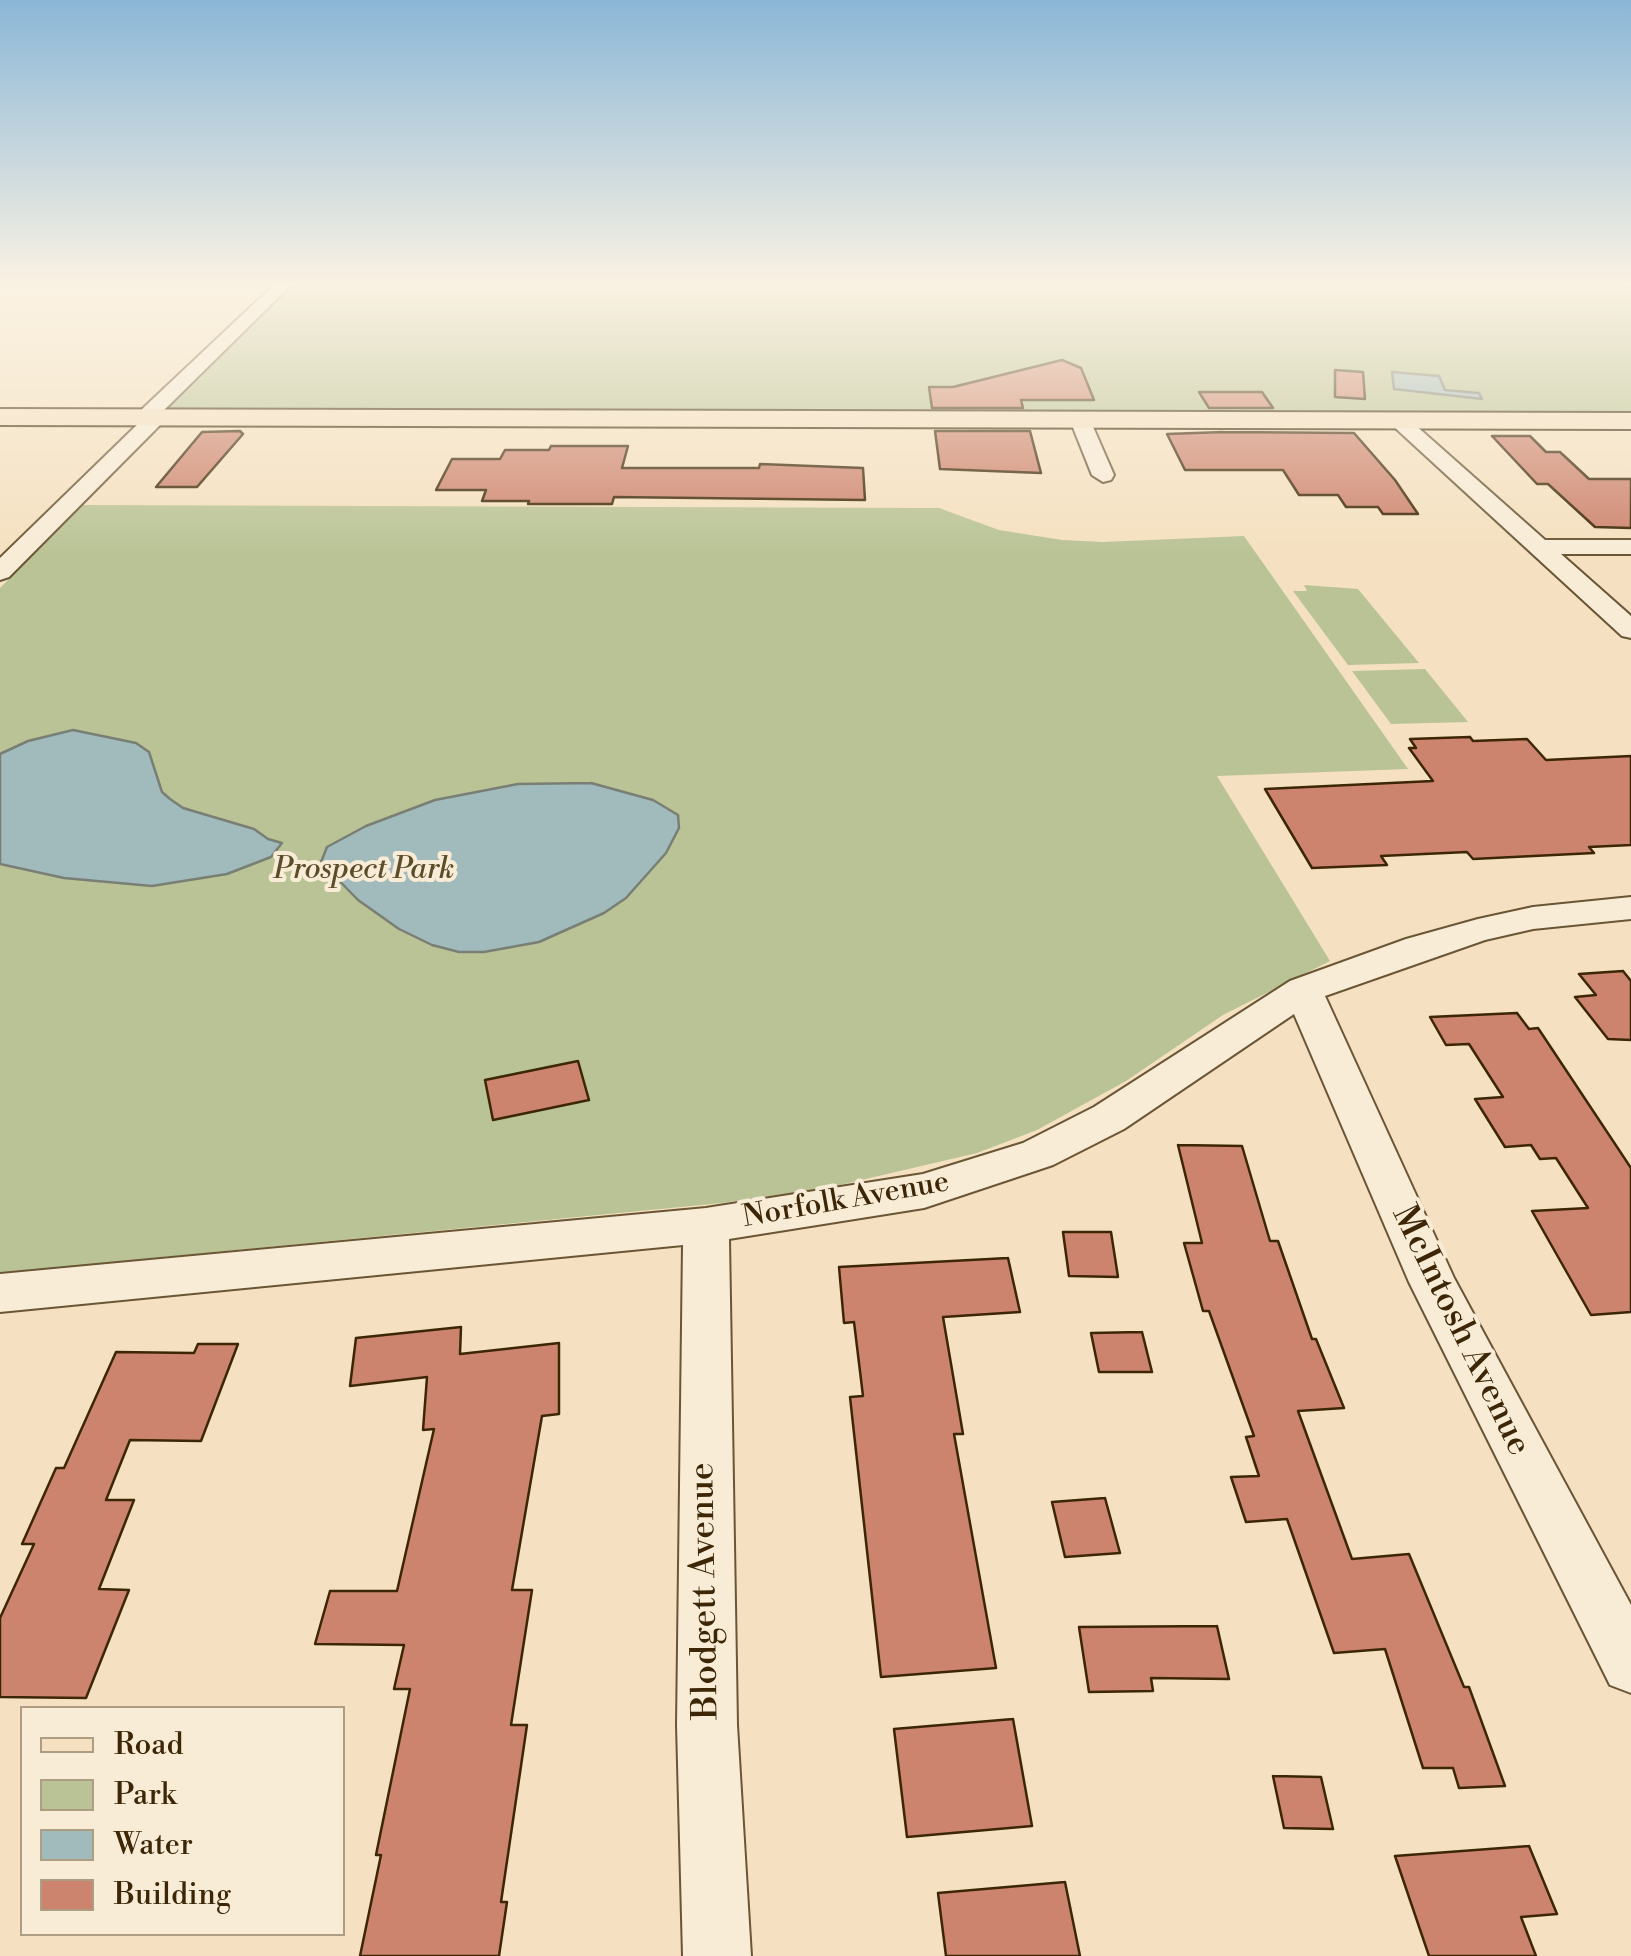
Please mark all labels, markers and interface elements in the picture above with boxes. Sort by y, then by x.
park label: Prospect Park [274,853,454,889]
street label: Norfolk Avenue [740,1165,952,1237]
street label: McIntosh Avenue [1381,1199,1539,1463]
street label: Blodgett Avenue [683,1462,729,1720]
legend [20,1706,345,1936]
text: Road [114,1726,184,1764]
text: Park [114,1776,176,1814]
text: Water [114,1826,193,1864]
text: Building [114,1876,231,1914]

